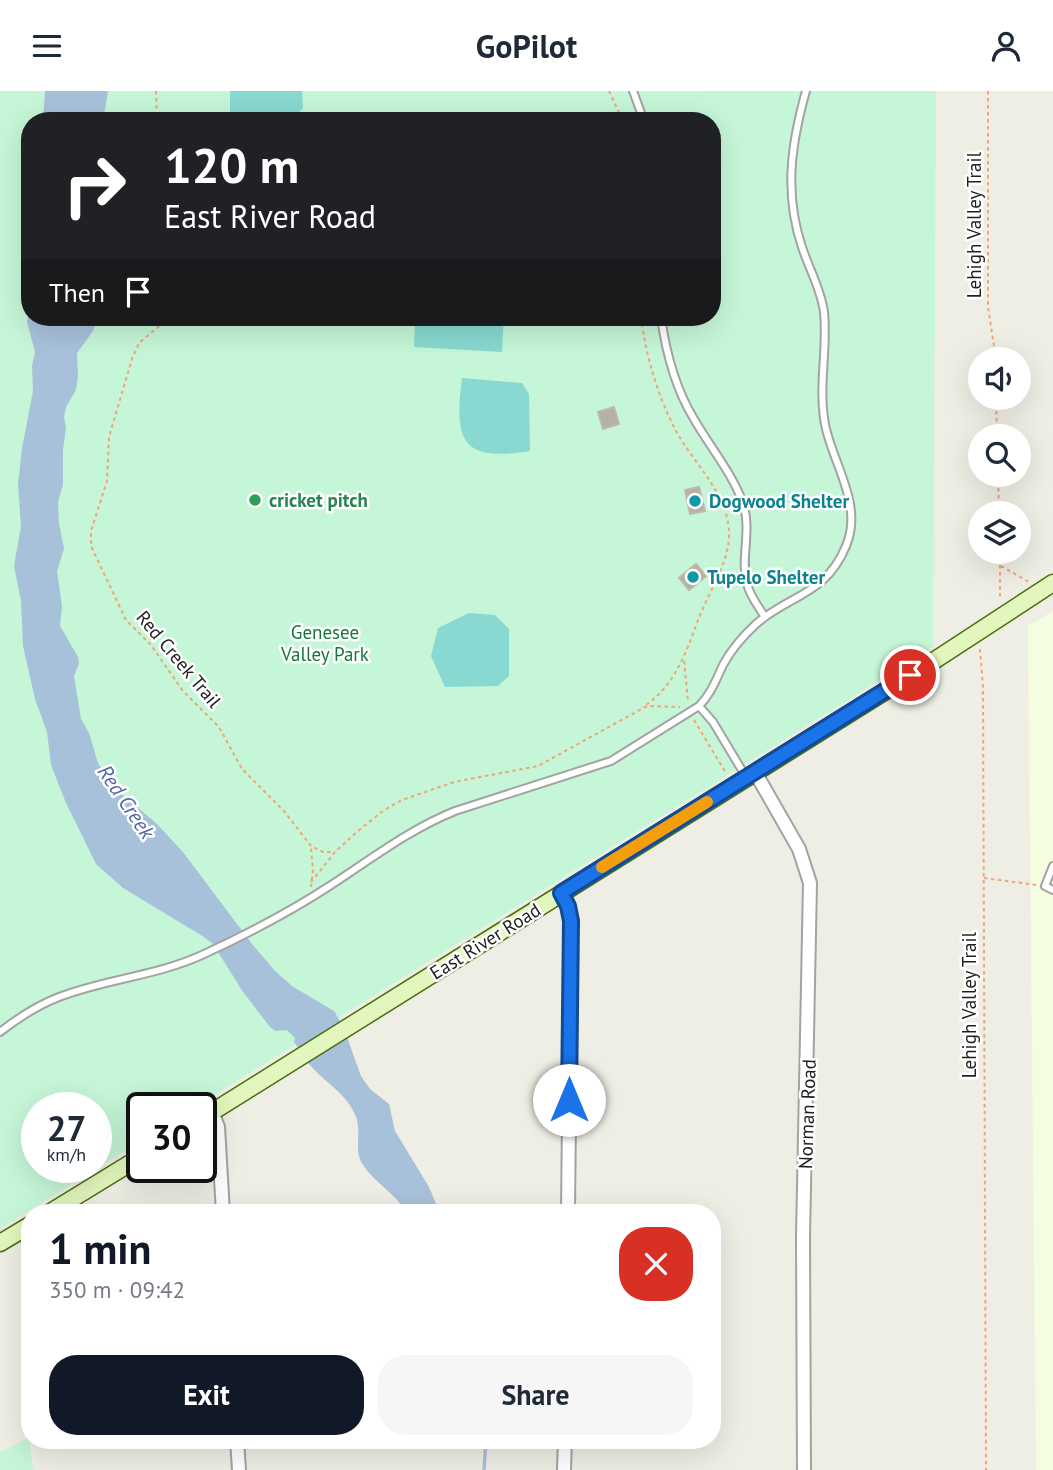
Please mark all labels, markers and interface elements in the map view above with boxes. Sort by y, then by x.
text: GoPilot [476,25,577,67]
icon: menu [28,27,66,65]
icon: person [987,27,1025,65]
text: 120 m [164,133,299,197]
icon: right [49,140,140,231]
street label: Lehigh Valley Trail [962,151,986,298]
text: East River Road [164,195,376,237]
icon: arrive [119,273,157,311]
text: Then [49,276,105,309]
map controls [968,347,1031,564]
button: sound [968,347,1031,410]
button: search [968,424,1031,487]
place label: cricket pitch [269,488,368,512]
place label: Dogwood Shelter [709,489,850,513]
marker: cricket pitch [247,492,263,508]
marker: Dogwood Shelter [687,493,703,509]
button: layers [968,501,1031,564]
place label: Tupelo Shelter [707,565,825,589]
marker: Tupelo Shelter [685,569,701,585]
street label: Red Creek Trail [131,606,227,713]
park label: Genesee Valley Park [280,620,369,666]
pin [880,645,940,705]
icon: arrive [891,656,929,694]
water label: Red Creek [92,760,162,845]
street label: East River Road [425,897,545,985]
street label: Lehigh Valley Trail [957,931,981,1078]
street label: Norman Road [793,1059,821,1169]
position arrow [532,1063,606,1137]
speed limit sign: 30 [126,1092,217,1183]
text: 27 [47,1105,86,1151]
text: km/h [47,1143,86,1166]
text: 1 min [49,1221,151,1276]
button: close [619,1227,693,1301]
text: 350 m · 09:42 [49,1275,185,1304]
button: Exit [49,1355,364,1435]
button: Share [378,1355,693,1435]

